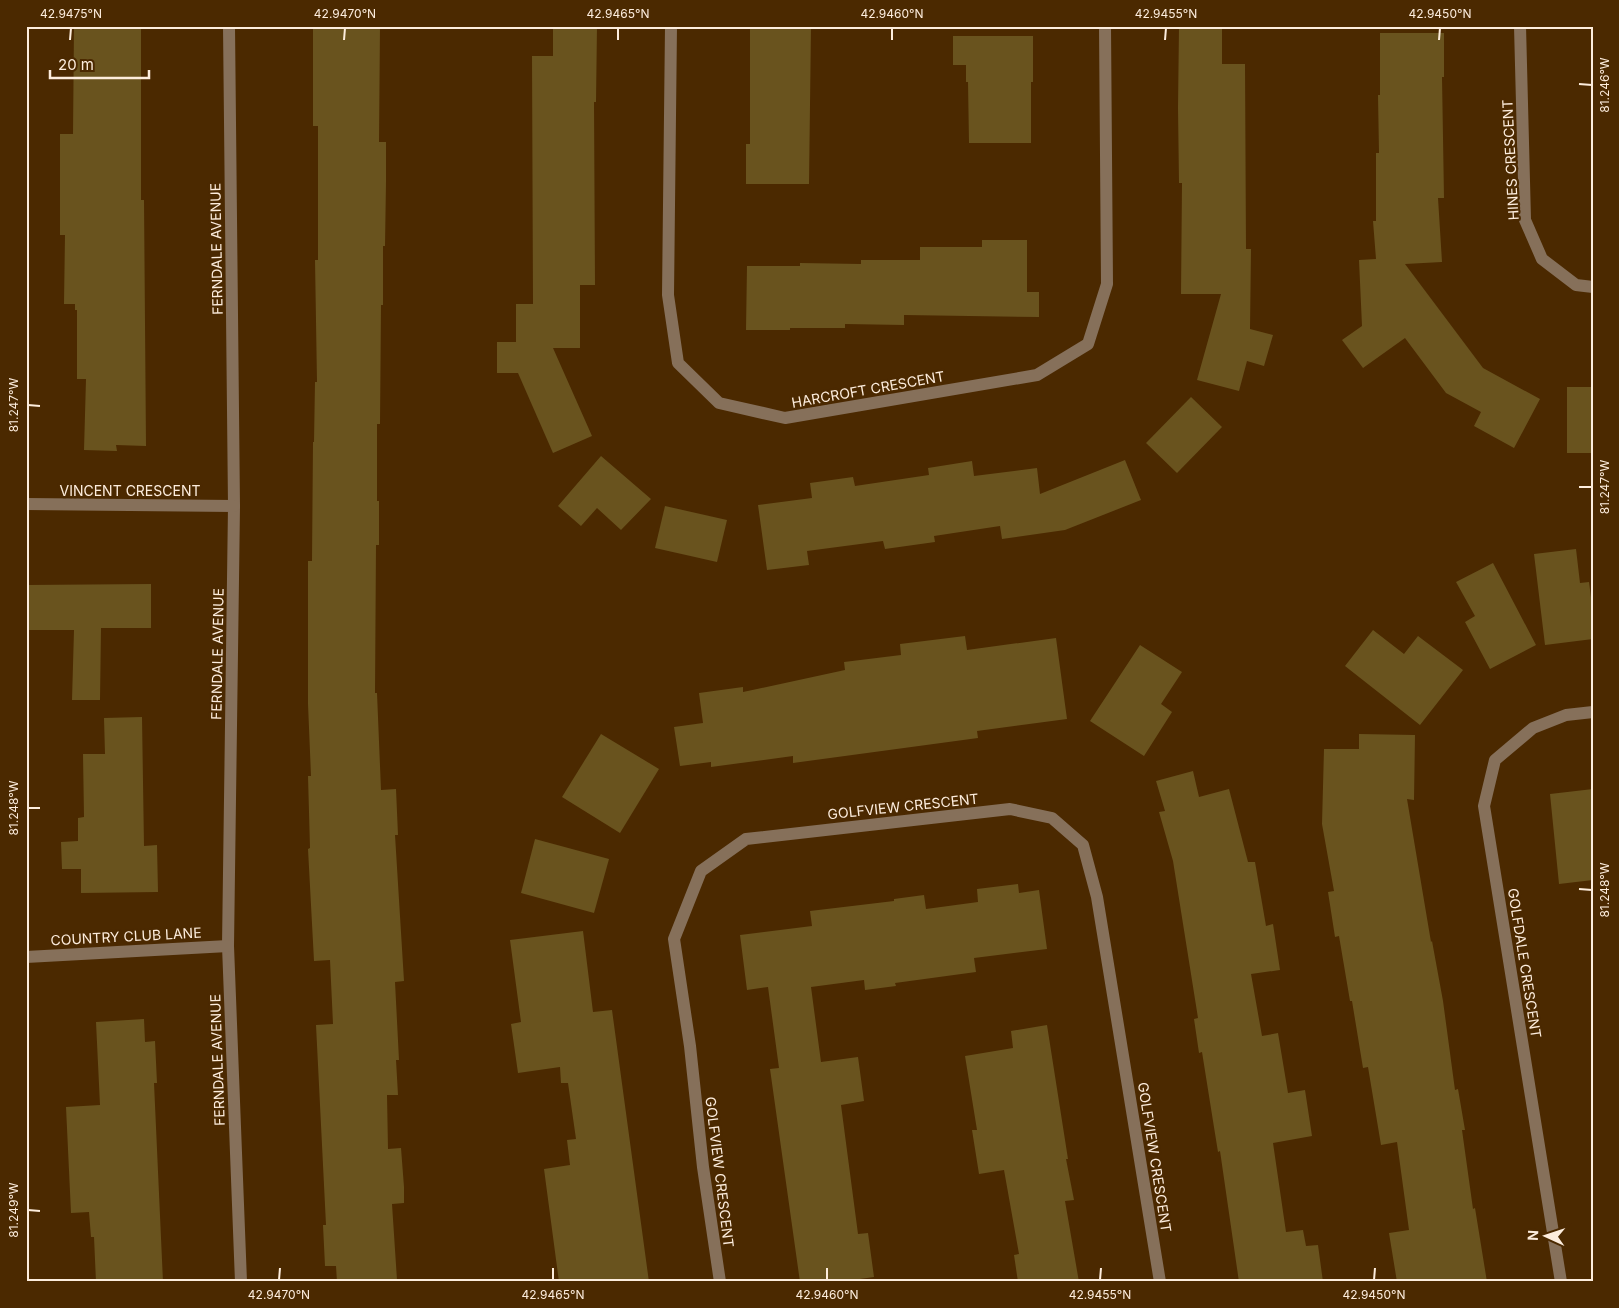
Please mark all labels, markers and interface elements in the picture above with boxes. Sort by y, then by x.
text: 42.9475°N [40,6,102,21]
text: 42.9470°N [314,6,376,21]
text: 42.9465°N [587,6,649,21]
text: 42.9460°N [860,6,924,21]
text: 42.9455°N [1135,6,1197,21]
text: 42.9450°N [1408,6,1472,21]
scale bar [50,48,149,80]
text: 20 m [58,55,94,74]
text: 81.246°W [1597,57,1612,113]
street label: HINES CRESCENT [1498,99,1522,221]
street label: FERNDALE AVENUE [206,183,226,315]
street label: HARCROFT CRESCENT [790,367,946,411]
text: 81.247°W [6,377,21,432]
text: 81.247°W [1597,459,1612,514]
street label: VINCENT CRESCENT [60,482,201,499]
street label: FERNDALE AVENUE [207,588,227,720]
text: 81.248°W [6,780,21,836]
street label: GOLFVIEW CRESCENT [827,790,979,822]
text: 81.248°W [1597,862,1612,918]
street label: GOLFDALE CRESCENT [1505,887,1545,1039]
street label: COUNTRY CLUB LANE [50,924,202,948]
street label: FERNDALE AVENUE [206,994,228,1126]
street label: GOLFVIEW CRESCENT [1135,1081,1175,1233]
street label: GOLFVIEW CRESCENT [702,1096,738,1248]
text: 81.249°W [6,1182,21,1238]
north arrow [1522,1210,1572,1260]
text: N [1524,1230,1541,1241]
text: 42.9470°N [248,1287,310,1302]
text: 42.9465°N [522,1287,584,1302]
text: 42.9460°N [795,1287,859,1302]
text: 42.9455°N [1069,1287,1131,1302]
text: 42.9450°N [1342,1287,1406,1302]

